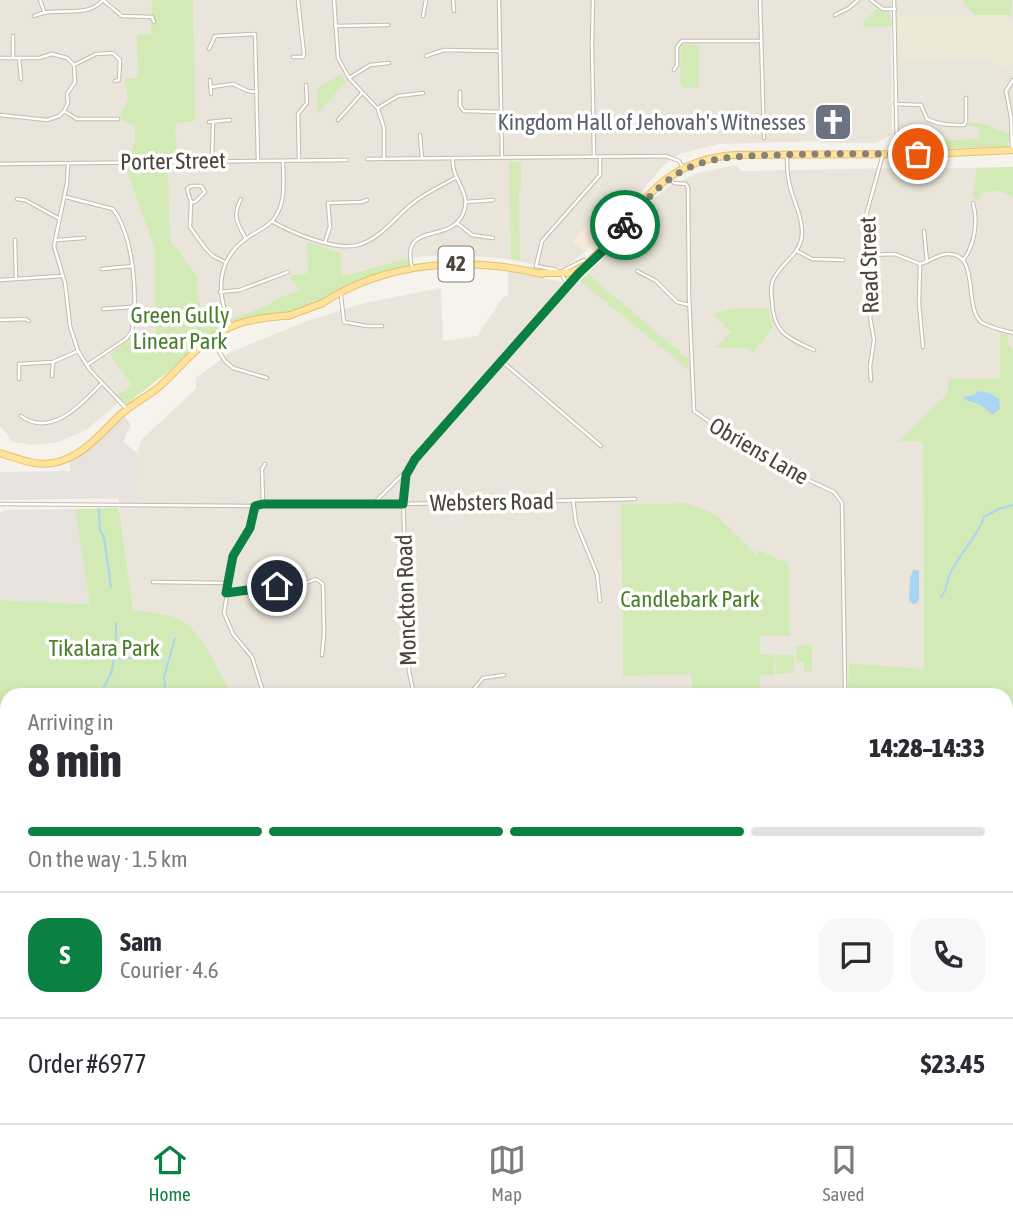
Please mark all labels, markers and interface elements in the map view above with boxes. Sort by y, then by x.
church icon: Kingdom Hall of Jehovah's Witnesses [812,101,854,143]
place label: Kingdom Hall of Jehovah's Witnesses [498,109,806,135]
pin [888,124,948,184]
icon: bag [899,135,937,173]
street label: Porter Street [120,147,226,175]
courier [590,190,660,260]
icon: bike [606,206,644,244]
street label: Read Street [854,216,884,314]
road number: 42 [438,246,474,282]
park label: Green Gully Linear Park [131,302,229,354]
street label: Obriens Lane [705,412,813,490]
street label: Websters Road [430,488,554,516]
street label: Monckton Road [391,534,421,666]
pin [247,556,307,616]
icon: home [258,567,296,605]
park label: Candlebark Park [620,586,760,612]
park label: Tikalara Park [48,635,160,661]
text: Arriving in [28,709,114,735]
text: 14:28–14:33 [869,733,985,763]
text: 8 min [28,734,122,787]
text: On the way · 1.5 km [28,846,188,872]
button: chat [819,918,893,992]
button: phone [911,918,985,992]
text: Sam [120,927,162,957]
text: S [60,940,70,970]
text: Courier · 4.6 [120,957,219,983]
text: Order #6977 [28,1049,147,1079]
text: $23.45 [921,1049,985,1079]
tab: Home [148,1141,191,1205]
tab: Map [488,1141,526,1205]
tab: Saved [823,1141,865,1205]

